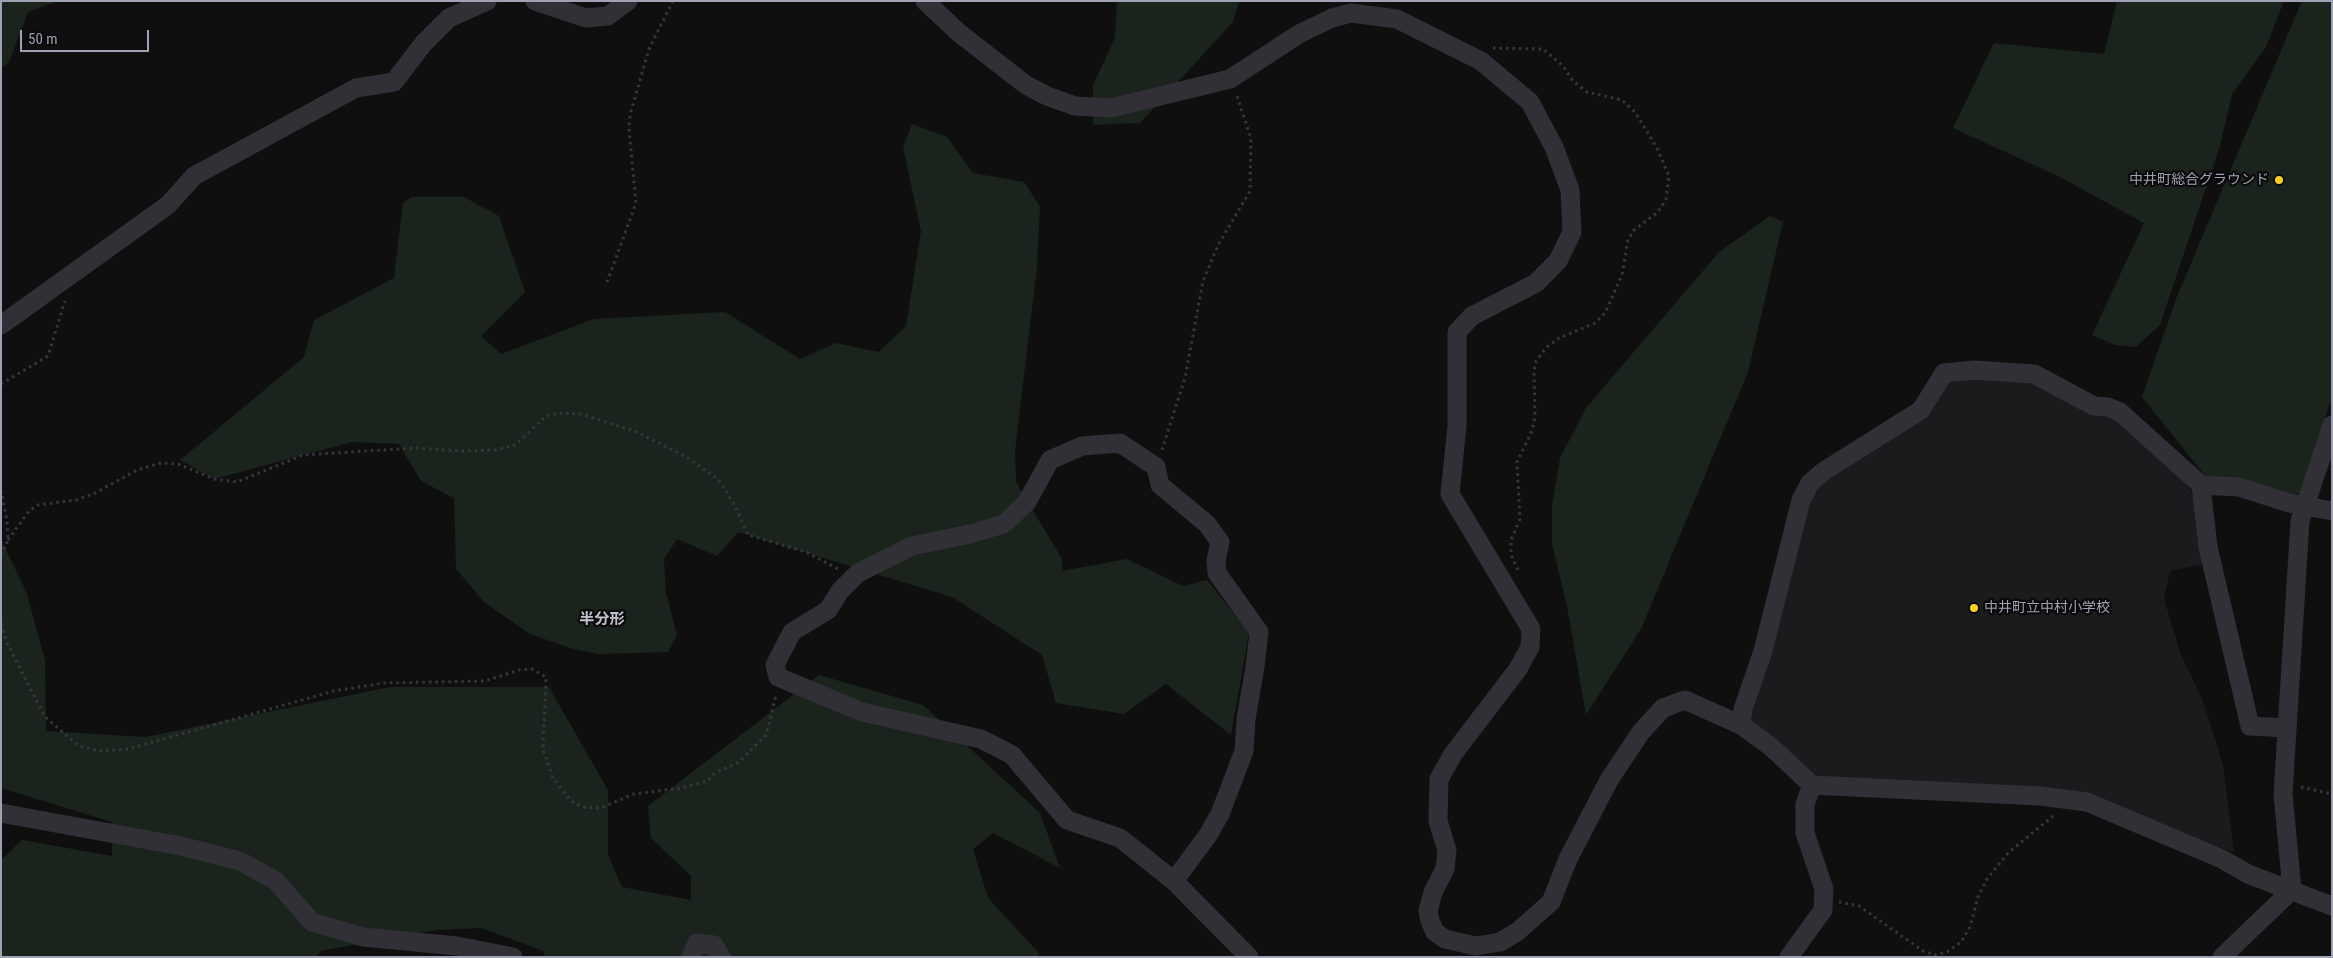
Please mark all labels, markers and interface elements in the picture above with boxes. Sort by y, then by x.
scale bar [22,20,151,52]
text: 50 m [28,30,58,48]
place label: 中井町総合グラウンド [2129,172,2269,188]
marker: 中井町総合グラウンド [2273,174,2285,186]
place label: 中井町立中村小学校 [1984,600,2110,616]
marker: 中井町立中村小学校 [1968,602,1980,614]
district label: 半分形 [580,611,624,629]

